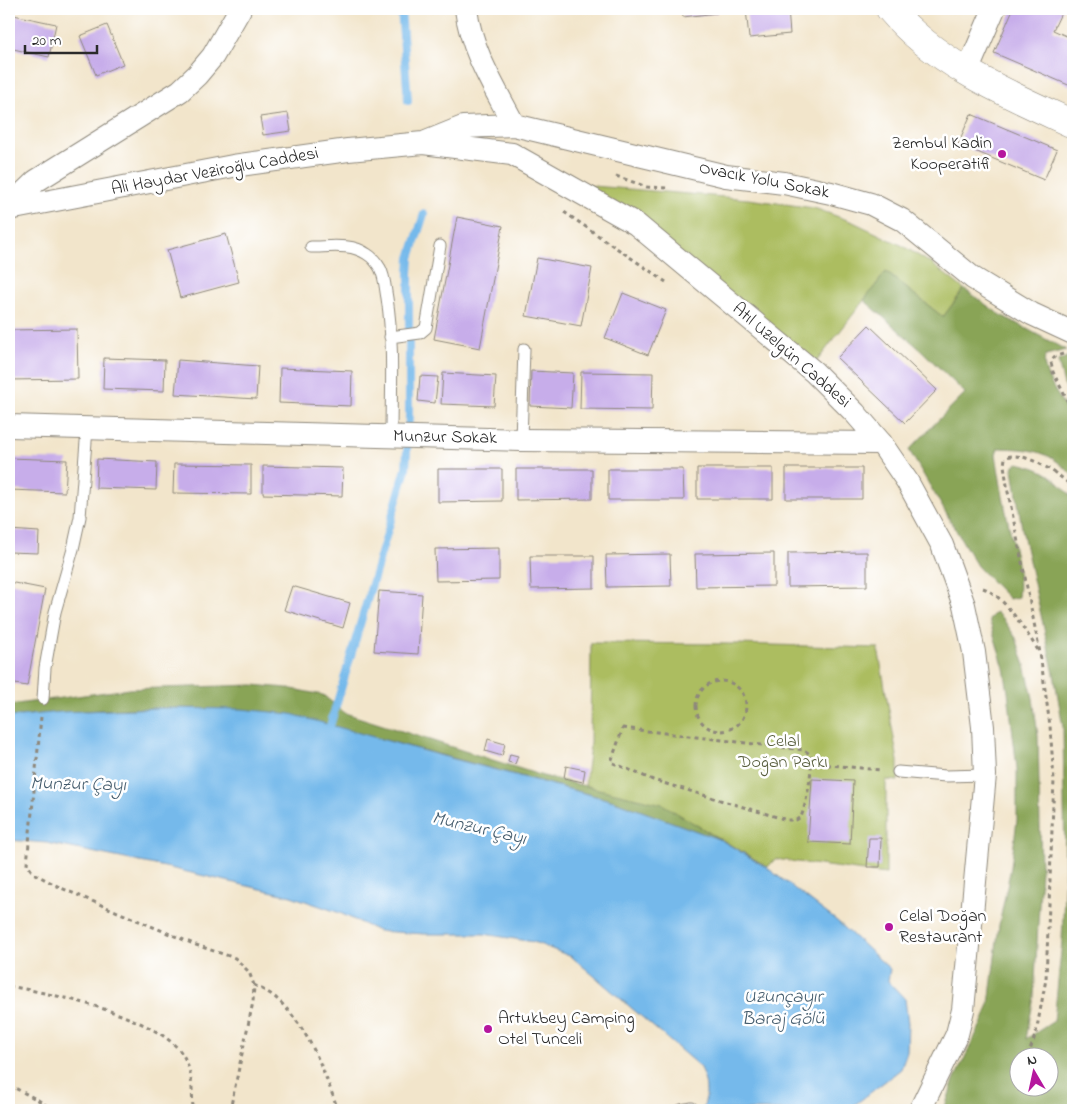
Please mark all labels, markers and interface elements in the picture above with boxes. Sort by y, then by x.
scale bar [25,22,98,54]
text: 20 m [32,30,62,52]
place label: Zembul Kadin Kooperatifi [892,131,992,178]
street label: Ali Haydar Veziroğlu Caddesi [109,141,321,204]
marker: Zembul Kadin Kooperatifi [996,148,1008,160]
street label: Ovacık Yolu Sokak [697,156,832,206]
street label: Atıl Uzelgün Caddesi [725,297,856,416]
street label: Munzur Sokak [393,424,497,452]
park label: Celal Doğan Parkı [737,729,828,777]
water label: Munzur Çayı [30,771,127,799]
water label: Munzur Çayı [429,805,529,853]
place label: Celal Doğan Restaurant [899,904,987,951]
marker: Celal Doğan Restaurant [883,921,895,933]
water label: Uzunçayır Baraj Gölü [742,984,825,1033]
place label: Artukbey Camping Otel Tunceli [498,1006,635,1053]
marker: Artukbey Camping Otel Tunceli [482,1023,494,1035]
north arrow [1010,1046,1060,1096]
text: N [1026,1050,1039,1072]

